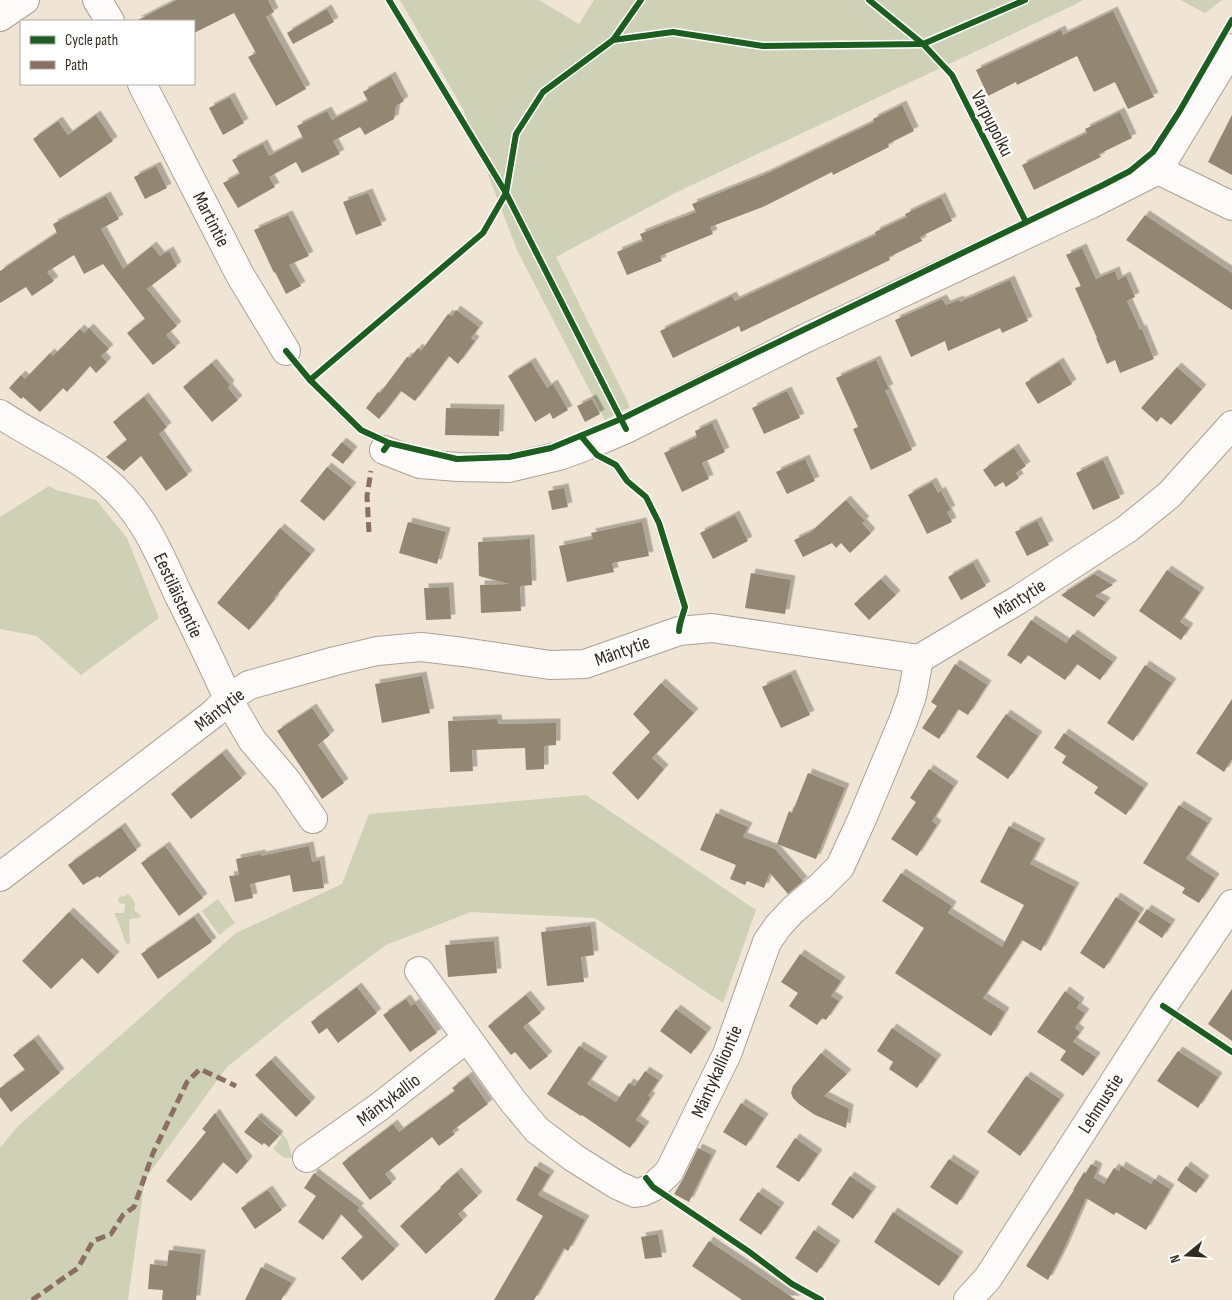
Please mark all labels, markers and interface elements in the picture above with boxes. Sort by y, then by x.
legend [20,20,195,85]
text: Cycle path [65,31,118,50]
text: Path [65,56,88,75]
street label: Varpupolku [965,87,1018,161]
street label: Martintie [187,188,234,251]
street label: Eestiläistentie [148,549,207,642]
street label: Mäntytie [989,574,1050,624]
street label: Mäntytie [592,631,653,672]
street label: Mäntytie [190,684,250,737]
street label: Mäntykalliontie [687,1022,748,1121]
street label: Mäntykallio [353,1069,425,1131]
street label: Lehmustie [1073,1070,1129,1138]
north arrow [1162,1230,1212,1280]
text: N [1166,1253,1184,1265]

